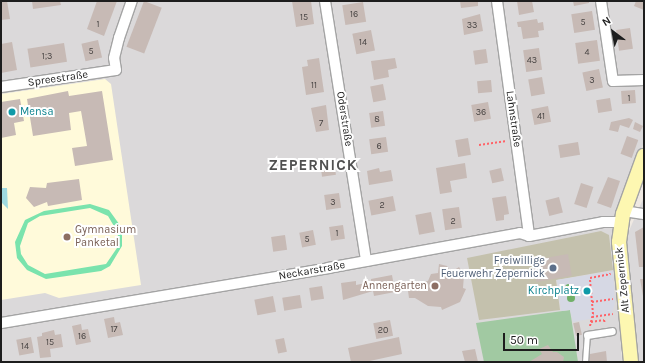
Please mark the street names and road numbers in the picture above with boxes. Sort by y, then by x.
street label: Spreestraße [27,68,89,90]
street label: Lahnstraße [503,90,523,148]
street label: Oderstraße [333,91,355,147]
street label: Alt Zepernick [613,246,633,314]
street label: Neckarstraße [278,259,346,283]

